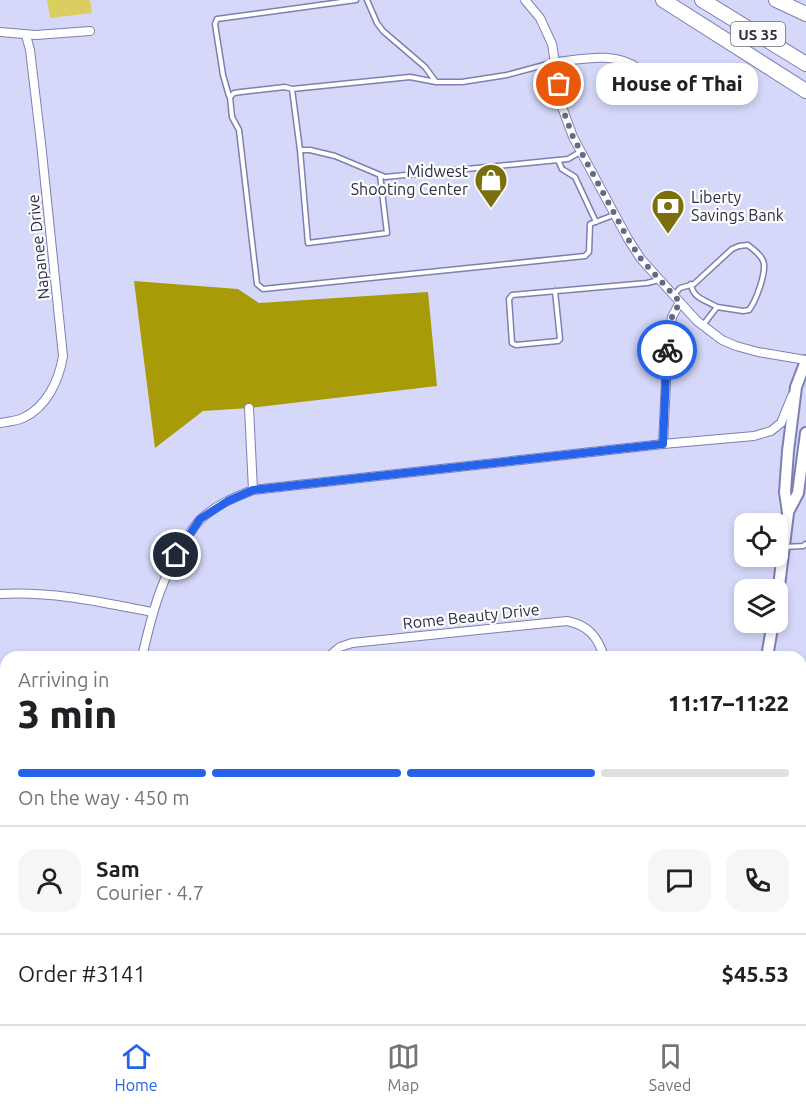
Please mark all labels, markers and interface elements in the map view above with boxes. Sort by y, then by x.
road number: US 35 [731,22,785,46]
pin [533,58,584,109]
callout: House of Thai [595,63,757,105]
icon: bag [542,67,575,100]
text: House of Thai [611,72,743,95]
place label: Midwest Shooting Center [351,162,469,198]
shop icon: Midwest Shooting Center [473,162,509,209]
bank icon: Liberty Savings Bank [650,188,686,235]
place label: Liberty Savings Bank [691,188,784,224]
street label: Napanee Drive [24,194,52,300]
courier [637,320,697,380]
icon: bike [651,334,684,367]
map controls [734,513,788,633]
button: locate [734,513,788,567]
pin [150,529,201,580]
icon: home [159,538,192,571]
button: layers [734,579,788,633]
street label: Rome Beauty Drive [402,600,540,632]
text: Arriving in [18,668,109,691]
text: 11:17–11:22 [668,690,789,715]
text: 3 min [18,692,117,735]
text: On the way · 450 m [18,786,190,809]
button: person [18,849,81,912]
button: chat [648,849,711,912]
button: phone [726,849,789,912]
text: Sam [96,856,140,881]
text: Courier · 4.7 [96,881,204,904]
text: Order #3141 [18,961,146,986]
text: $45.53 [722,961,789,986]
tab: Home [115,1040,158,1094]
tab: Map [387,1040,420,1094]
tab: Saved [649,1040,691,1094]

